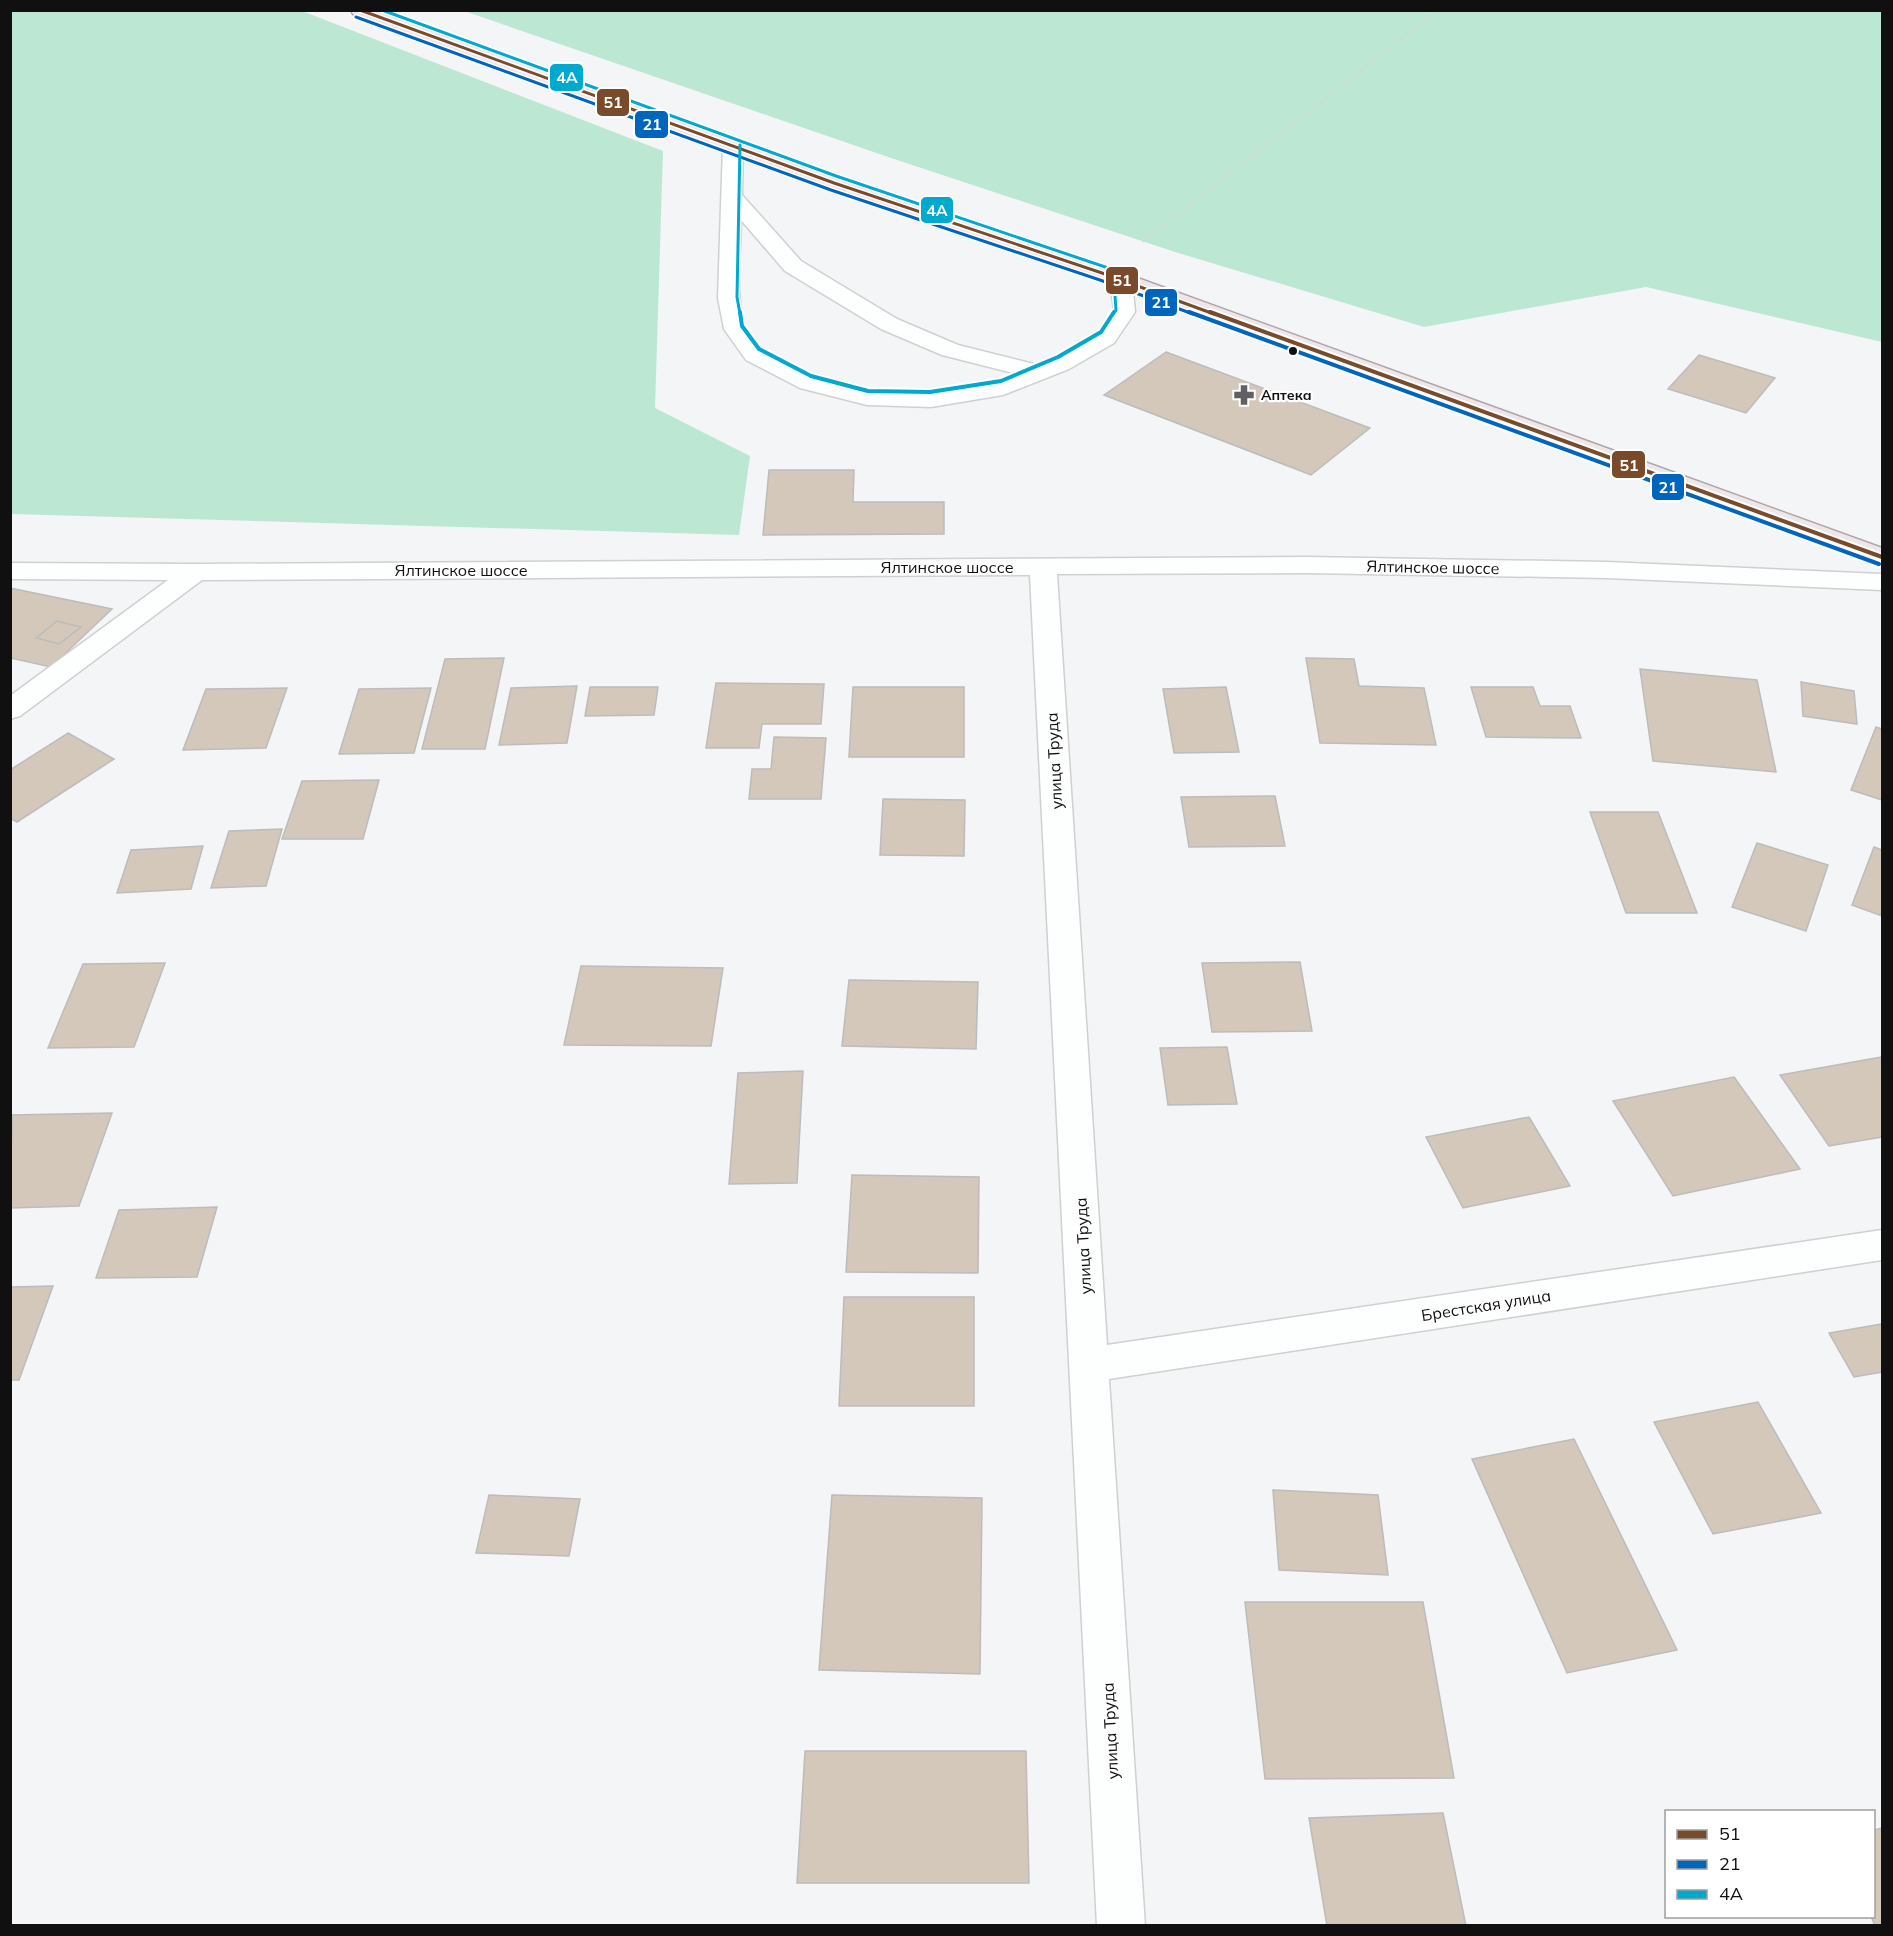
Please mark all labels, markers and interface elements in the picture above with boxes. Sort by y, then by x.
line badge: 4А [549,63,584,92]
text: 4А [556,67,578,87]
line badge: 51 [596,88,630,117]
text: 51 [603,92,623,112]
line badge: 21 [634,110,669,139]
text: 21 [642,114,662,134]
line badge: 4А [920,196,954,224]
text: 4А [926,200,948,220]
line badge: 51 [1105,266,1139,295]
text: 51 [1112,270,1132,290]
line badge: 21 [1144,288,1178,317]
text: 21 [1151,292,1171,312]
unlabelled marker [1287,345,1299,357]
pharmacy icon: Аптека [1232,383,1256,407]
place label: Аптека [1261,386,1312,404]
line badge: 51 [1611,450,1646,479]
text: 51 [1619,455,1639,475]
line badge: 21 [1651,473,1685,501]
text: 21 [1658,477,1678,497]
street label: Ялтинское шоссе [1366,556,1500,578]
street label: Ялтинское шоссе [880,557,1014,577]
street label: Ялтинское шоссе [394,560,528,580]
street label: улица Труда [1041,712,1067,810]
street label: улица Труда [1070,1197,1096,1295]
street label: Брестская улица [1420,1285,1552,1325]
street label: улица Труда [1097,1682,1123,1780]
legend [1665,1810,1875,1918]
text: 51 [1719,1822,1741,1845]
text: 21 [1719,1852,1741,1875]
text: 4А [1719,1882,1743,1905]

